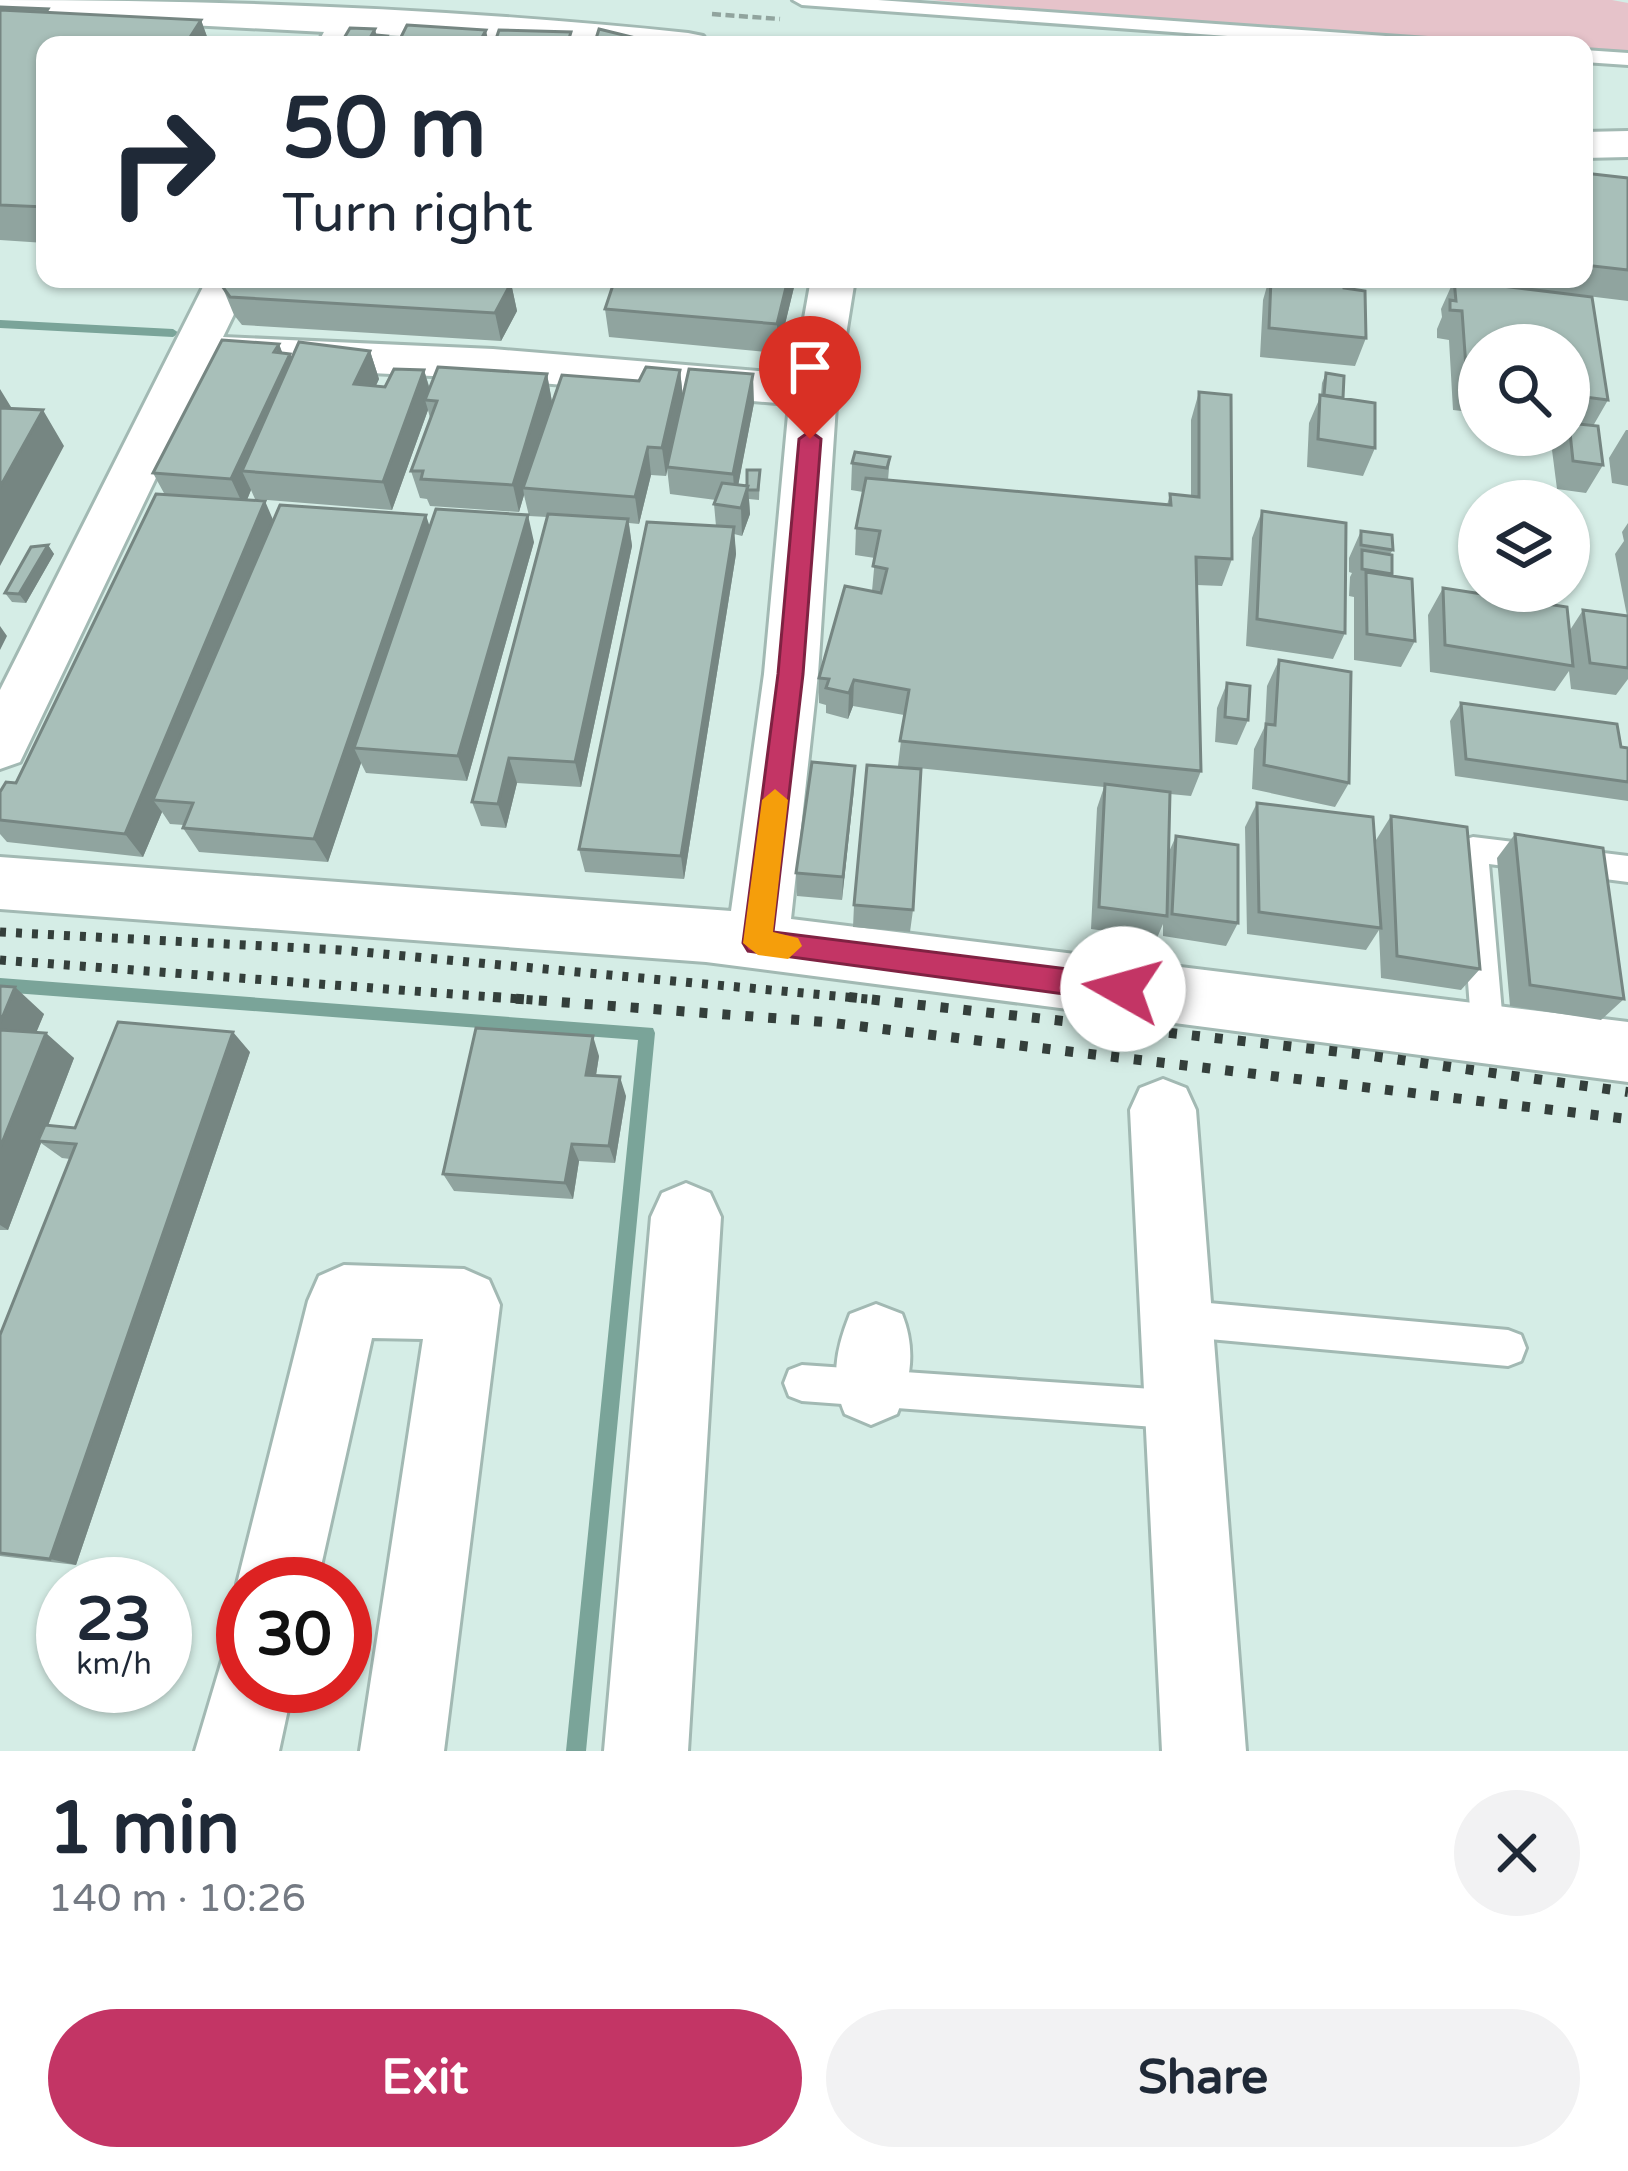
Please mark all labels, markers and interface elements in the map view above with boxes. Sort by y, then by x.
text: 50 m [282,79,486,180]
icon: right [84,84,240,240]
text: Turn right [282,181,533,246]
pin [759,316,861,439]
map controls [1458,324,1590,612]
button: search [1458,324,1590,456]
icon: arrive [777,334,843,400]
button: layers [1458,480,1590,612]
position arrow [1060,926,1186,1052]
speed limit sign: 30 [216,1557,372,1713]
text: 23 [76,1584,152,1656]
text: km/h [76,1646,152,1683]
text: 1 min [48,1786,240,1873]
button: close [1454,1790,1580,1916]
text: 140 m · 10:26 [48,1875,306,1922]
button: Exit [48,2009,802,2147]
button: Share [826,2009,1580,2147]

